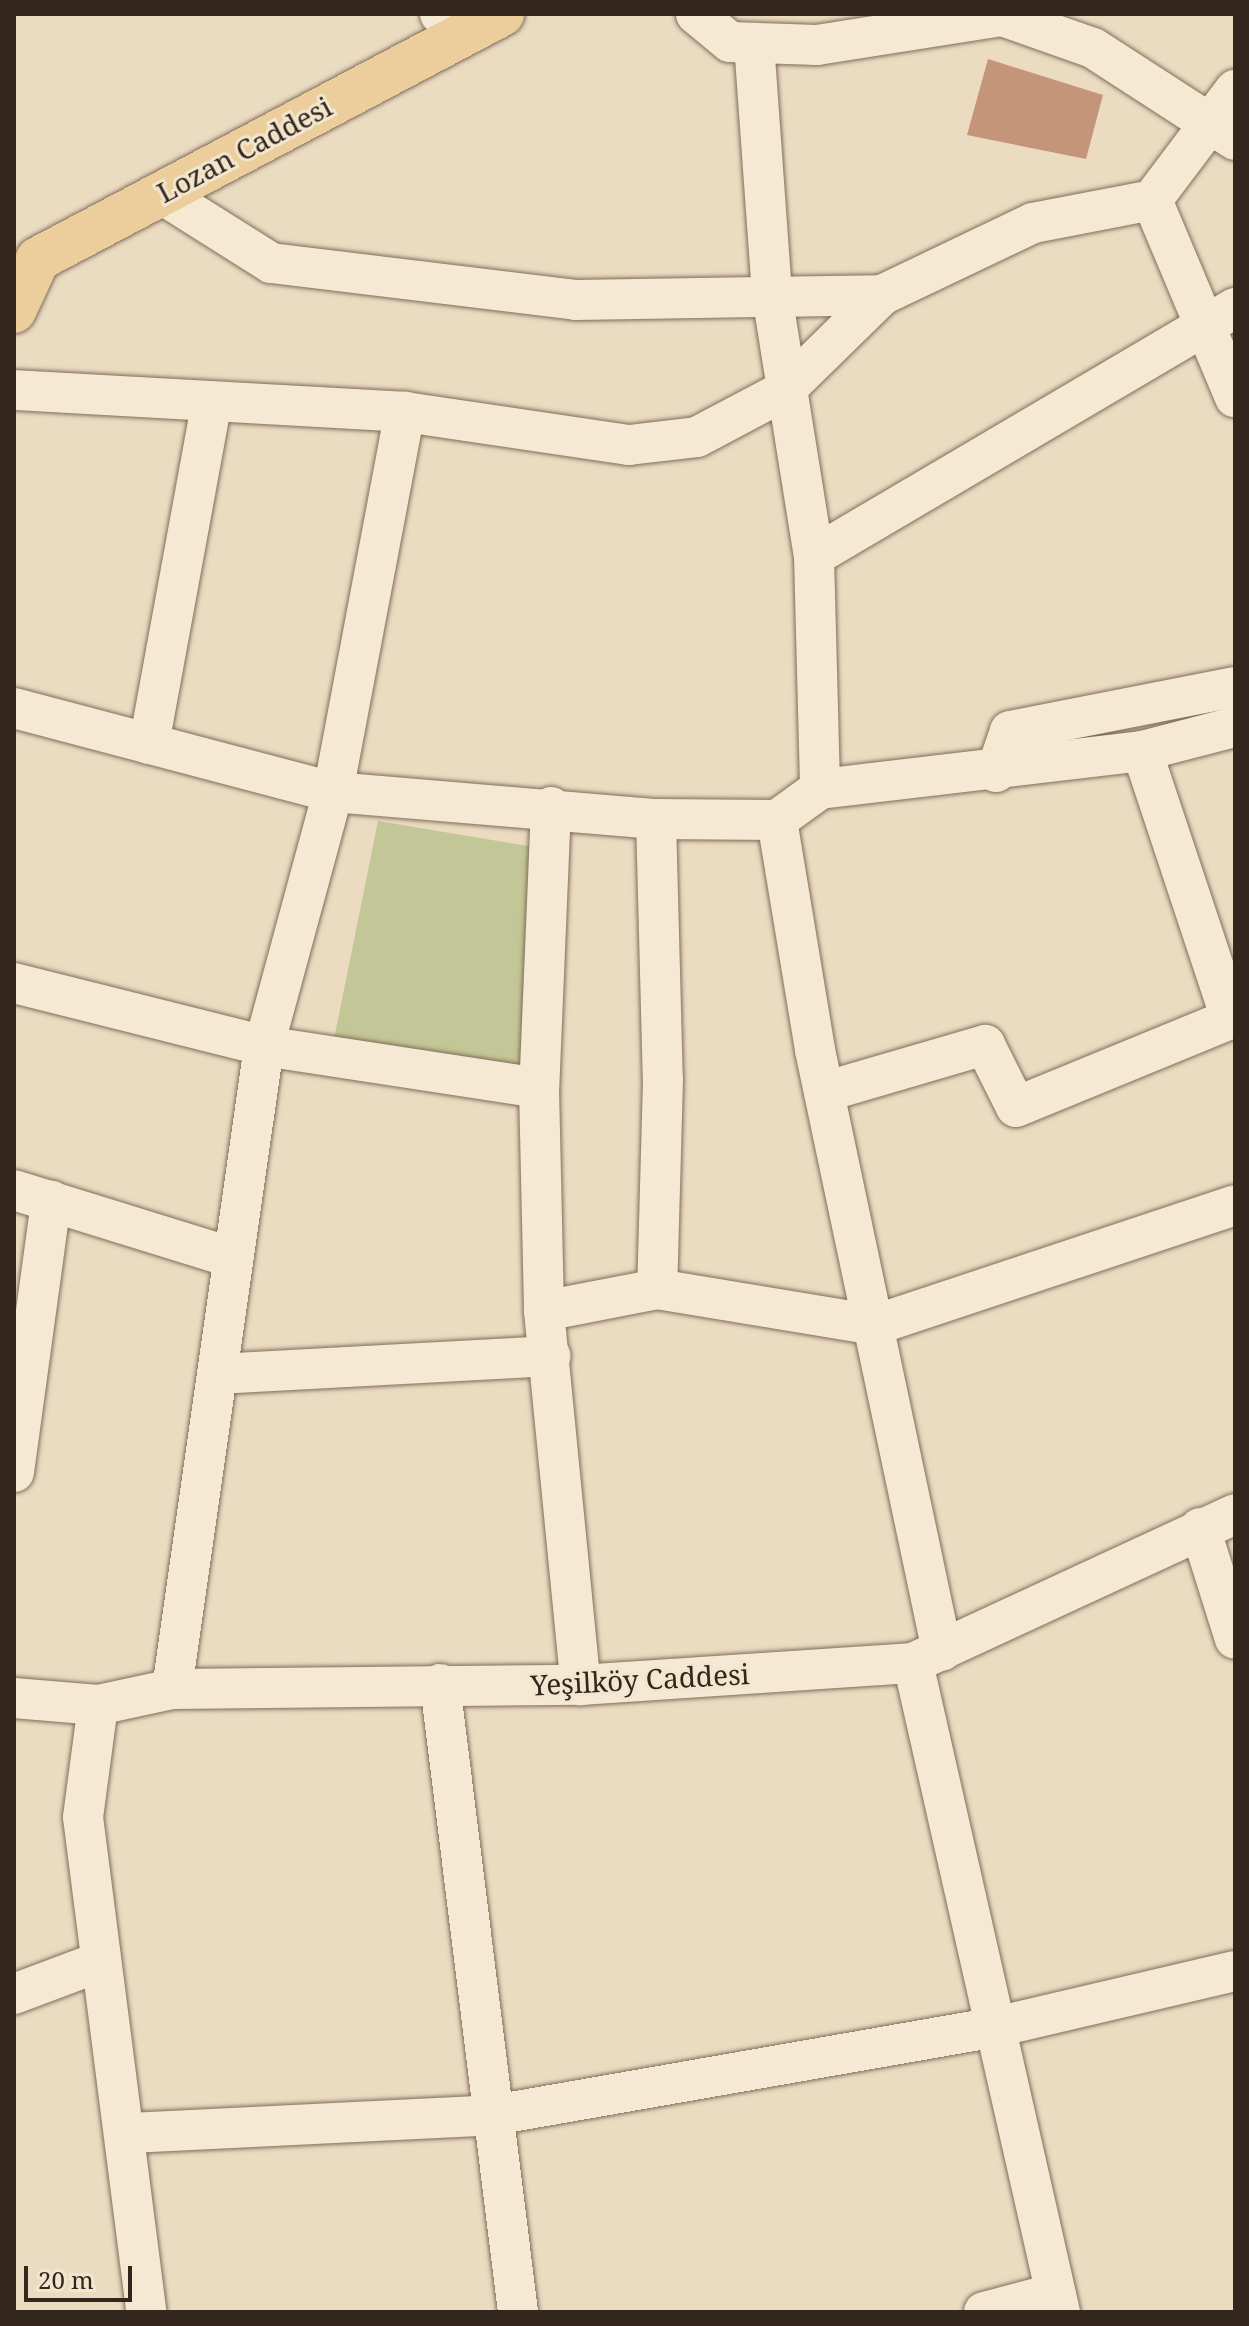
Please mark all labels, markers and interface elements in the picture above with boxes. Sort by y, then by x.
street label: Lozan Caddesi [151,89,337,209]
street label: Yeşilköy Caddesi [530,1656,750,1702]
scale bar [28,2250,136,2300]
text: 20 m [38,2263,94,2296]

